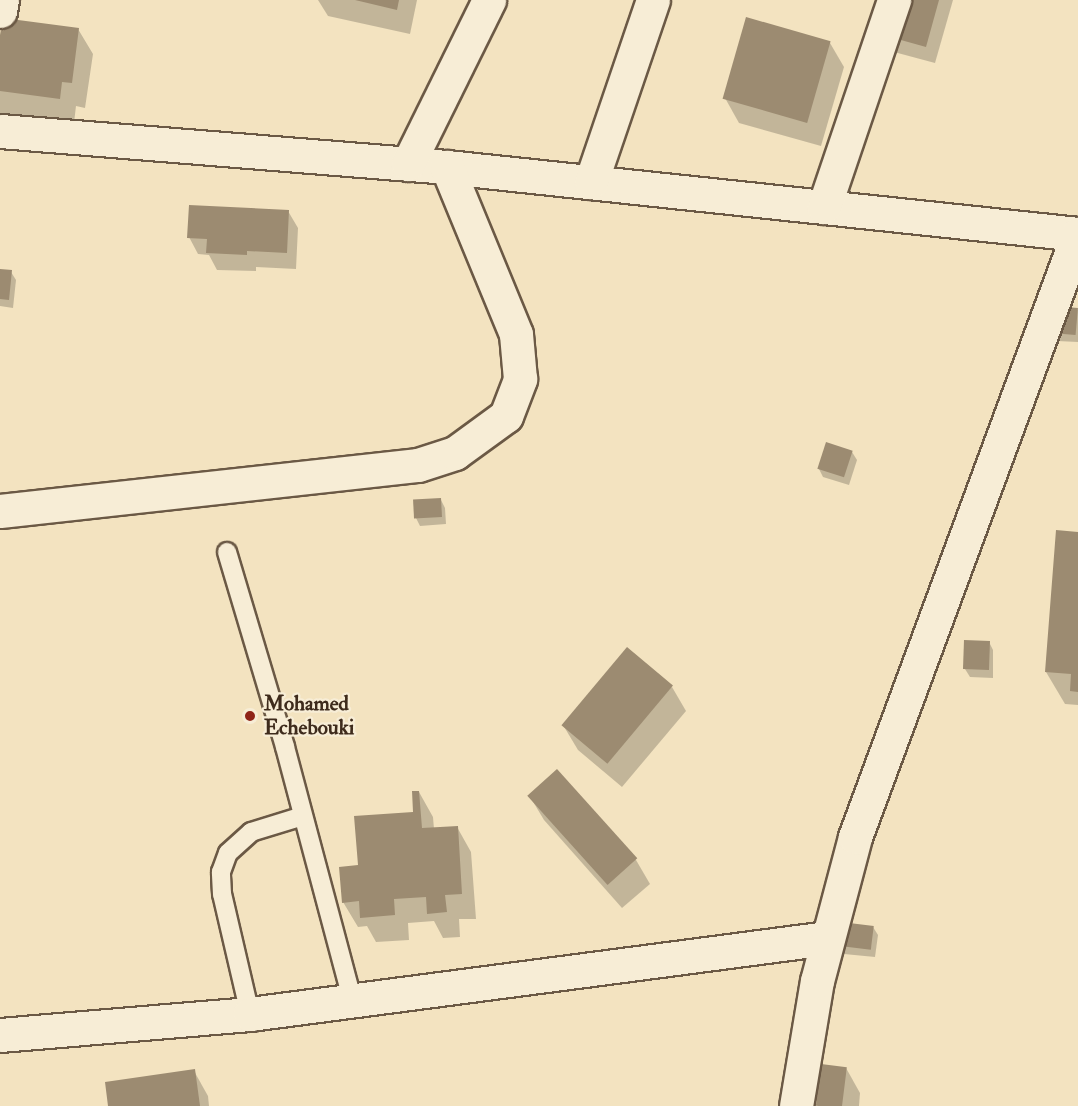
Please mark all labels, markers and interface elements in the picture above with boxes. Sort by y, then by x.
place label: Mohamed Echebouki [264,691,354,741]
marker: Mohamed Echebouki [241,707,259,725]

